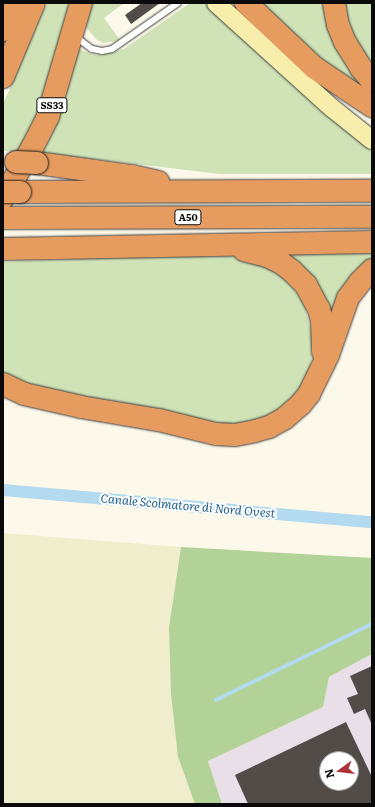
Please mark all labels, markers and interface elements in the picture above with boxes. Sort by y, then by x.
road number: SS33 [36,97,68,113]
road number: A50 [174,209,202,225]
water label: Canale Scolmatore di Nord Ovest [100,491,276,521]
north arrow [319,751,359,791]
text: N [319,767,337,780]

